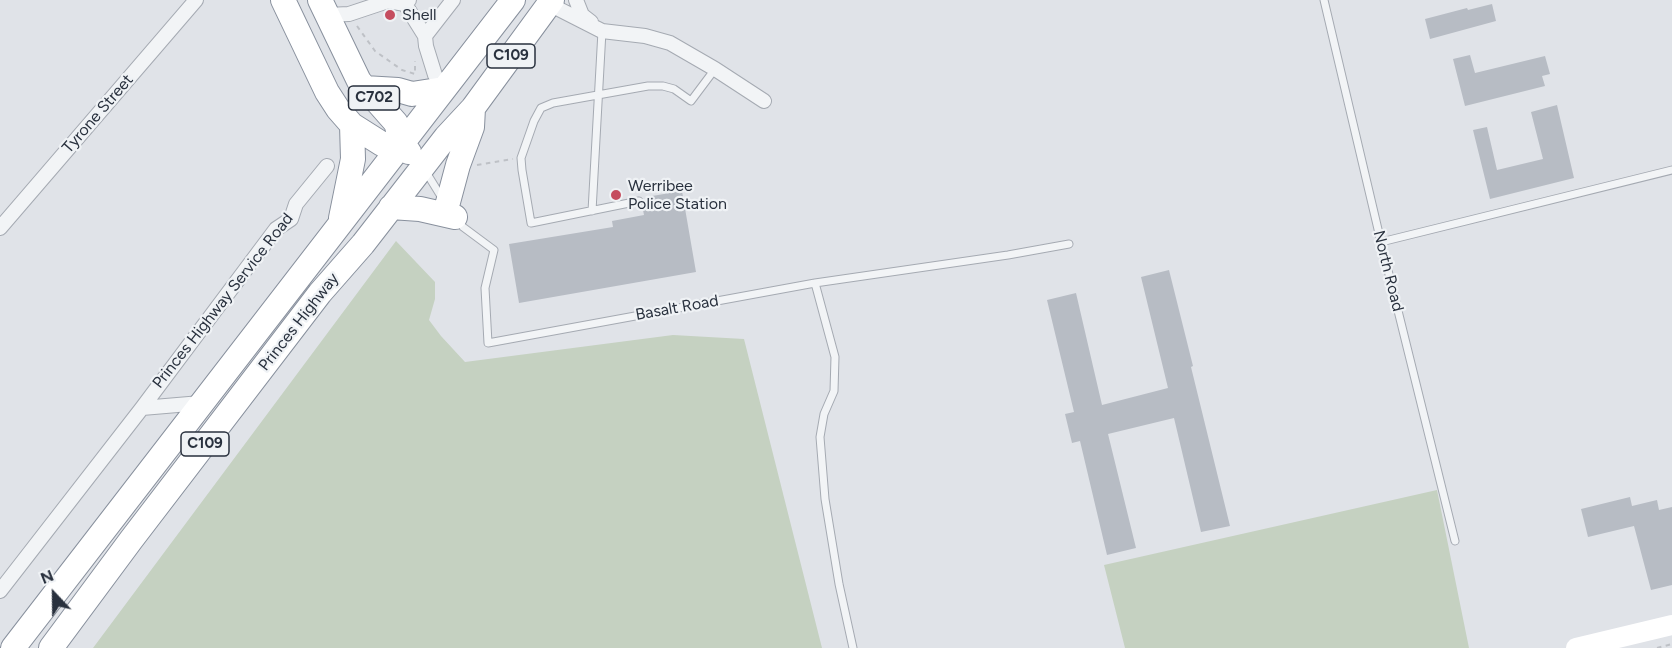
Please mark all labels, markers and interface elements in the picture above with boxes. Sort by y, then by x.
place label: Shell [402,5,437,25]
marker: Shell [383,8,397,22]
road number: C109 [487,44,535,68]
street label: Tyrone Street [59,71,137,157]
road number: C702 [348,86,400,110]
place label: Werribee Police Station [628,176,727,214]
marker: Werribee Police Station [609,188,623,202]
street label: Princes Highway Service Road [149,210,297,392]
street label: North Road [1369,228,1407,314]
street label: Princes Highway [255,269,343,375]
street label: Basalt Road [634,291,720,325]
road number: C109 [181,432,229,456]
north arrow [24,564,84,624]
text: N [38,566,56,588]

